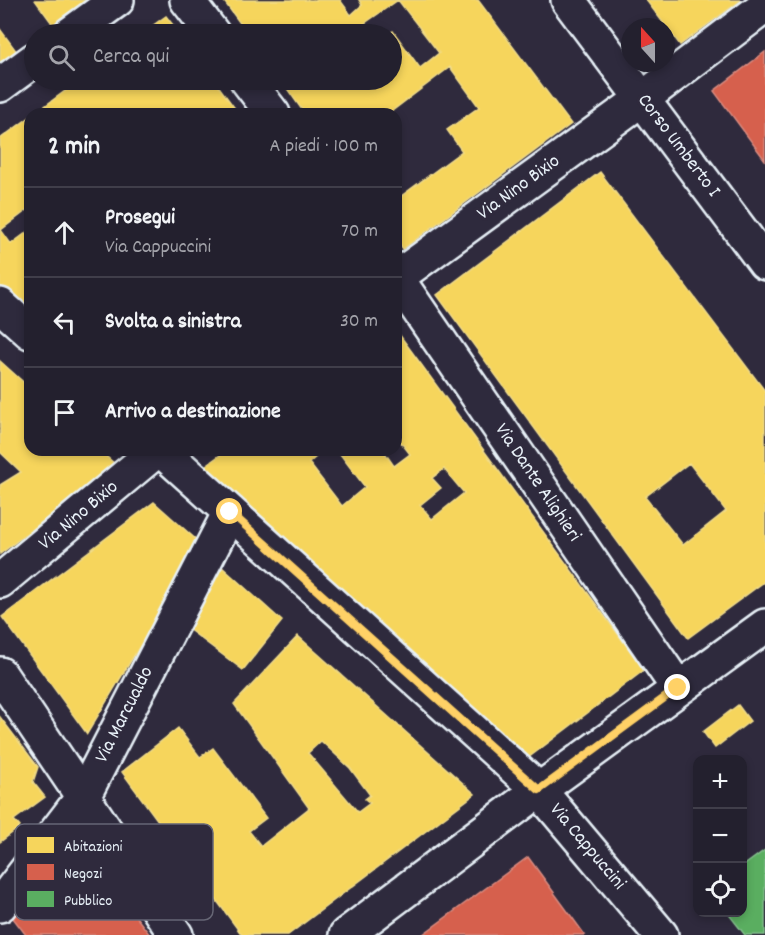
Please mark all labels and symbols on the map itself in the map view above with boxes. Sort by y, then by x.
north arrow [621,18,675,72]
street label: Corso Umberto I [630,88,726,204]
street label: Via Nino Bixio [472,148,566,228]
street label: Via Dante Alighieri [487,418,587,548]
street label: Via Nino Bixio [33,474,125,558]
route start [216,498,242,524]
street label: Via Marcualdo [89,662,161,768]
route end [664,674,690,700]
street label: Via Cappuccini [542,797,632,897]
legend [15,824,213,920]
text: Abitazioni [64,836,123,859]
text: Negozi [64,863,102,886]
text: Pubblico [64,890,112,913]

